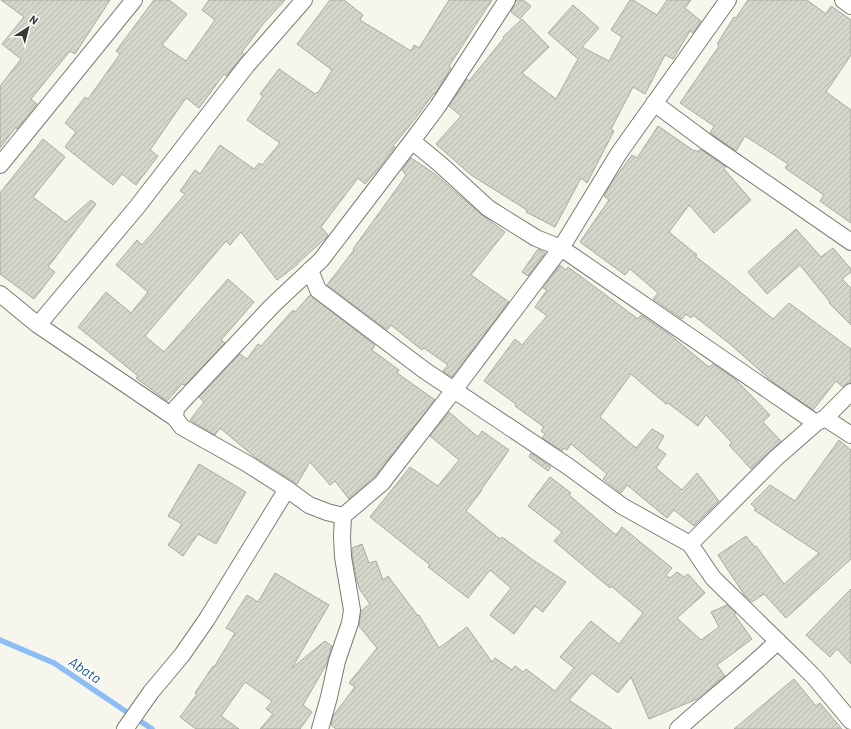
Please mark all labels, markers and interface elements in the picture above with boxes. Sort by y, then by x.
north arrow [8,8,48,48]
text: N [27,12,41,27]
water label: Abata [66,653,105,687]

